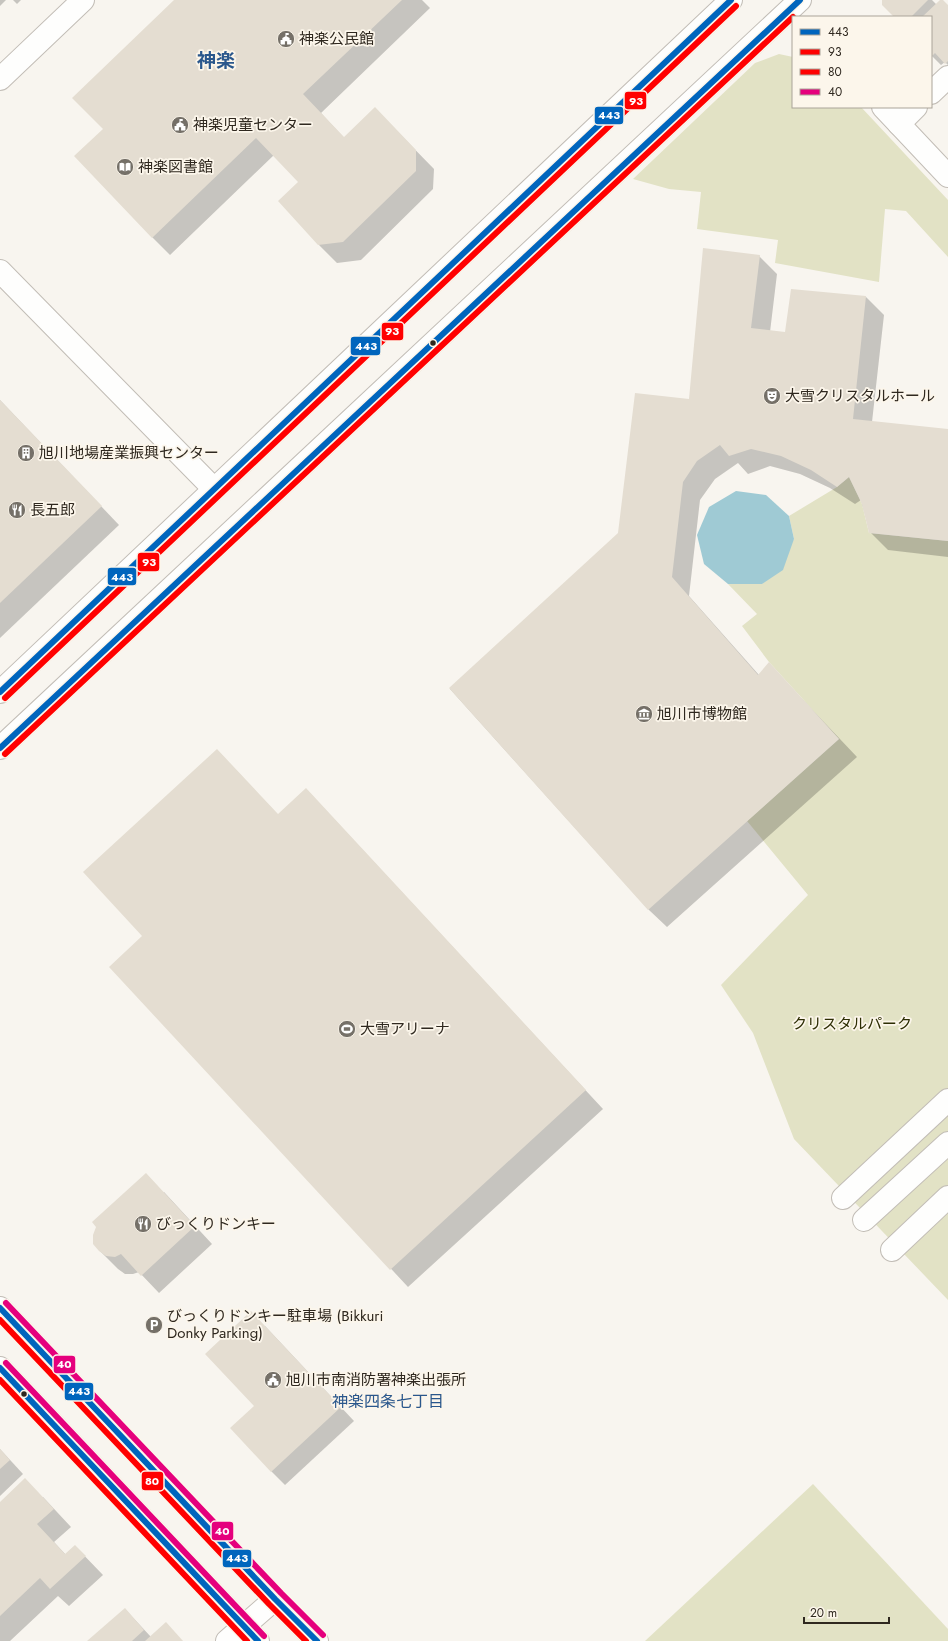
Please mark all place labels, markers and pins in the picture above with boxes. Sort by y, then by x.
place label: 神楽公民館 [299,28,374,50]
public building icon: 神楽公民館 [276,29,296,49]
place label: 神楽児童センター [193,114,313,136]
public building icon: 神楽児童センター [170,115,190,135]
place label: 神楽図書館 [138,156,213,178]
library icon: 神楽図書館 [115,157,135,177]
unlabelled marker [428,338,438,348]
place label: 大雪クリスタルホール [785,385,935,407]
theatre icon: 大雪クリスタルホール [762,386,782,406]
place label: 旭川地場産業振興センター [39,442,219,464]
building icon: 旭川地場産業振興センター [16,443,36,463]
place label: 長五郎 [30,499,75,521]
restaurant icon: 長五郎 [7,500,27,520]
place label: 旭川市博物館 [657,703,747,725]
museum icon: 旭川市博物館 [634,704,654,724]
place label: 大雪アリーナ [360,1018,450,1040]
sports icon: 大雪アリーナ [337,1019,357,1039]
place label: びっくりドンキー [156,1213,276,1235]
restaurant icon: びっくりドンキー [133,1214,153,1234]
place label: びっくりドンキー駐車場 (Bikkuri Donky Parking) [167,1305,383,1344]
parking icon: びっくりドンキー駐車場 (Bikkuri Donky Parking) [144,1315,164,1335]
place label: 旭川市南消防署神楽出張所 [286,1369,466,1391]
public building icon: 旭川市南消防署神楽出張所 [263,1370,283,1390]
unlabelled marker [19,1389,29,1399]

